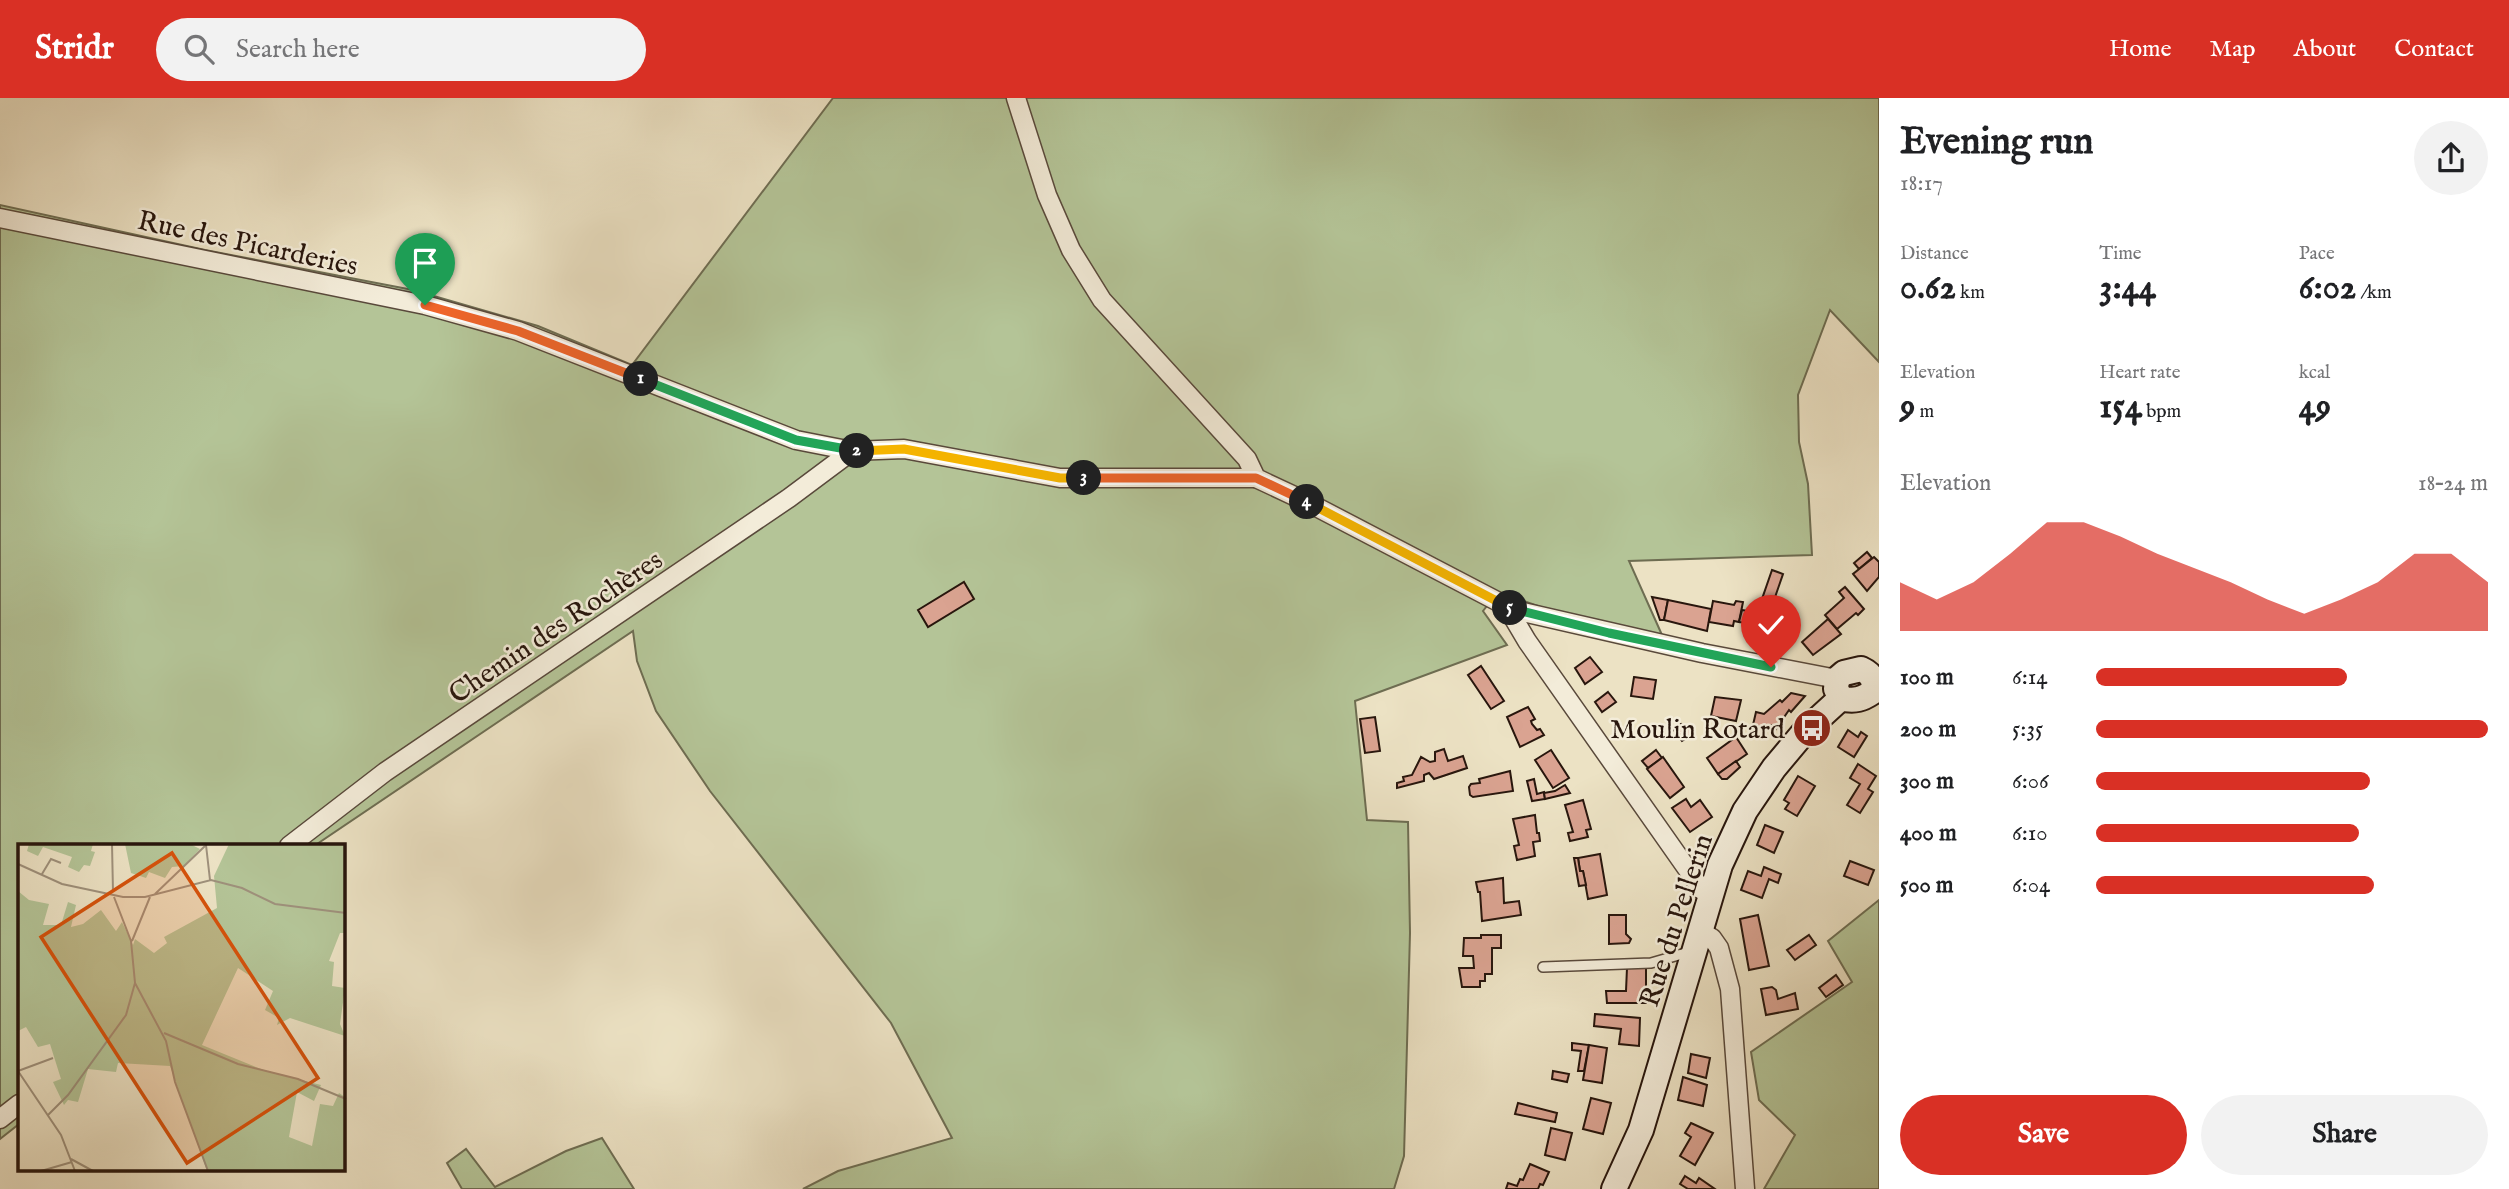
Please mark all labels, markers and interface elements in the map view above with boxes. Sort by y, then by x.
search box [156,18,646,81]
text: Stridr [35,28,114,70]
icon: search [180,30,218,68]
text: Search here [236,33,360,66]
text: Home [2109,34,2172,65]
text: Map [2210,34,2256,65]
text: About [2294,34,2356,65]
text: Contact [2394,34,2474,65]
text: Evening run [1900,119,2094,167]
button: share [2414,121,2488,195]
text: 18:17 [1900,169,1943,198]
street label: Rue des Picarderies [134,204,361,285]
pin [395,233,455,305]
text: Distance [1900,242,1969,266]
text: Time [2099,242,2142,266]
text: Pace [2299,242,2335,266]
icon: arrive [406,244,444,282]
text: 0.62 [1900,266,1956,311]
text: 3:44 [2099,266,2156,311]
text: 6:02 [2299,266,2356,311]
text: km [1956,281,1985,305]
text: /km [2356,281,2392,305]
text: Elevation [1900,361,1975,385]
text: Heart rate [2099,361,2180,385]
text: kcal [2299,361,2330,385]
pin: 1 [624,362,658,396]
text: 1 [637,366,644,390]
text: 9 [1900,385,1915,430]
text: 154 [2099,385,2142,430]
text: 49 [2299,385,2331,430]
text: m [1915,400,1934,424]
text: bpm [2142,400,2181,424]
pin: 2 [840,434,874,468]
text: 2 [852,438,861,462]
pin: 3 [1066,460,1102,496]
text: 3 [1080,465,1087,489]
text: Elevation [1900,469,1991,498]
text: 18–24 m [2418,469,2488,498]
pin: 4 [1290,484,1324,520]
text: 4 [1302,489,1311,513]
street label: Chemin des Rochères [443,544,670,713]
pin: 5 [1492,590,1528,626]
text: 5 [1506,595,1513,619]
pin [1741,595,1801,667]
icon: check [1752,606,1790,644]
text: 100 m [1900,663,1954,692]
text: 6:14 [2012,663,2048,692]
bus stop icon: Moulin Rotard [1791,707,1833,749]
place label: Moulin Rotard [1610,713,1785,748]
text: 200 m [1900,715,1956,744]
text: 5:35 [2012,715,2043,744]
text: 300 m [1900,767,1954,796]
text: 6:06 [2012,767,2049,796]
text: 400 m [1900,819,1957,848]
text: 6:10 [2012,819,2048,848]
street label: Rue du Pellerin [1633,830,1722,1012]
inset map [18,844,345,1172]
text: 500 m [1900,871,1954,900]
text: 6:04 [2012,871,2050,900]
button: Save [1900,1095,2187,1175]
button: Share [2201,1095,2488,1175]

